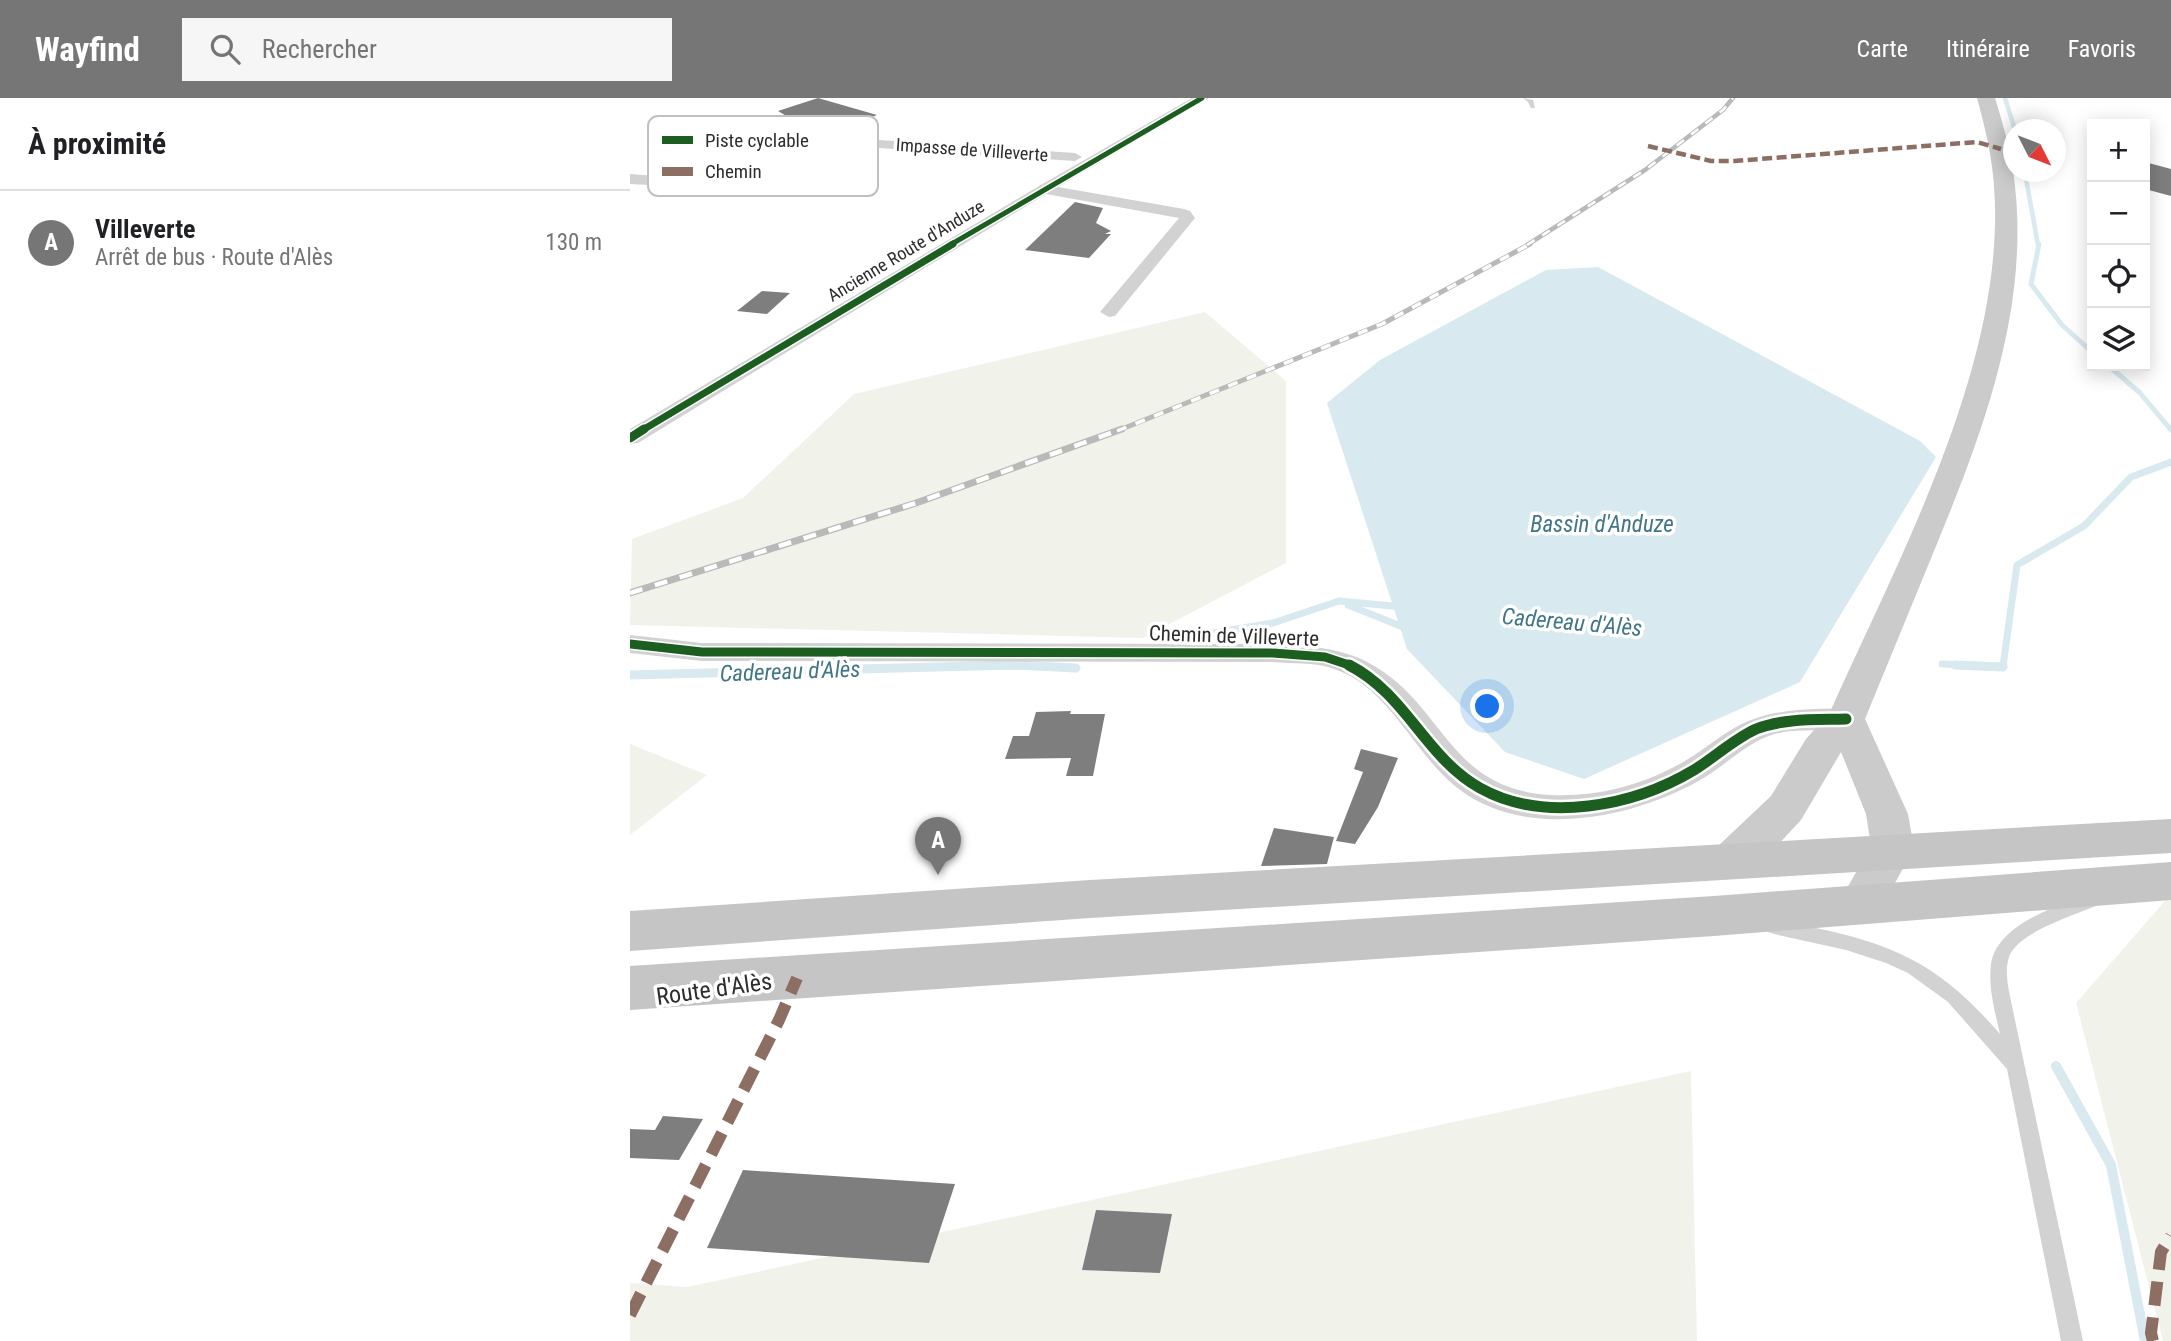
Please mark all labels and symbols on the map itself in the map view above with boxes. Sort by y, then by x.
legend [648,116,878,196]
north arrow [2003,119,2066,182]
text: Piste cyclable [705,129,809,152]
street label: Impasse de Villeverte [895,134,1049,165]
text: Chemin [705,160,762,183]
street label: Ancienne Route d'Anduze [824,195,988,306]
water label: Bassin d'Anduze [1530,511,1674,538]
water label: Cadereau d'Alès [1501,603,1643,642]
street label: Chemin de Villeverte [1149,621,1320,651]
water label: Cadereau d'Alès [719,656,861,687]
your location [1470,689,1504,723]
pin: A [915,817,961,875]
street label: Route d'Alès [654,967,774,1011]

